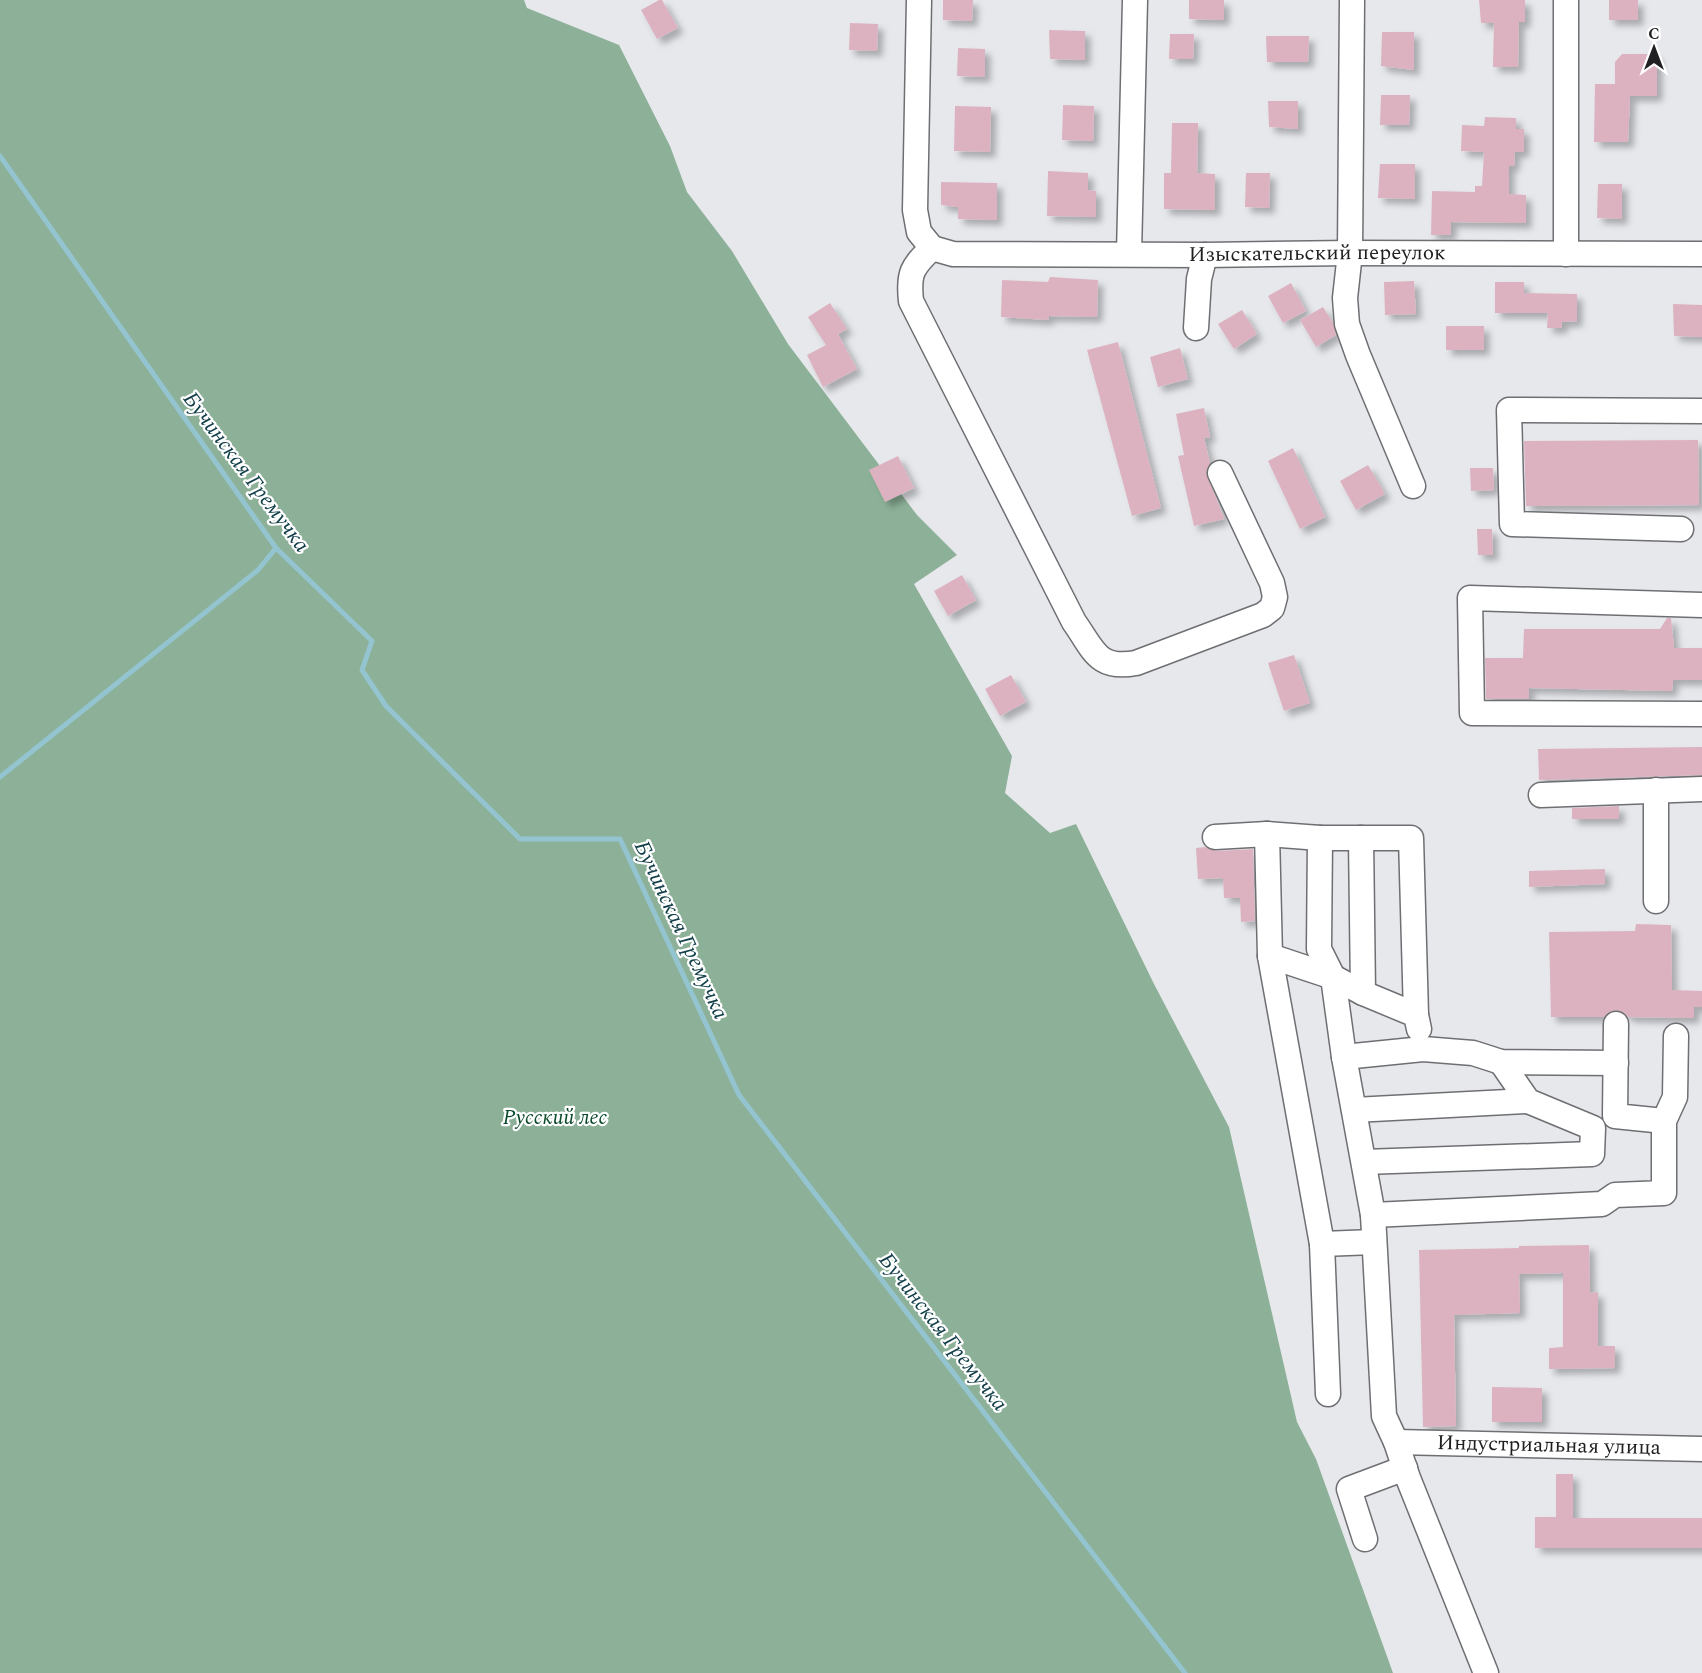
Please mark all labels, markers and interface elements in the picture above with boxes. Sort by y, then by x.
north arrow [1624,18,1684,78]
text: С [1648,22,1660,46]
street label: Изыскательский переулок [1188,237,1446,271]
water label: Бучинская Гремучка [175,385,317,559]
water label: Бучинская Гремучка [625,835,737,1025]
park label: Русский лес [503,1102,607,1134]
water label: Бучинская Гремучка [870,1245,1016,1419]
street label: Индустриальная улица [1437,1427,1662,1464]

